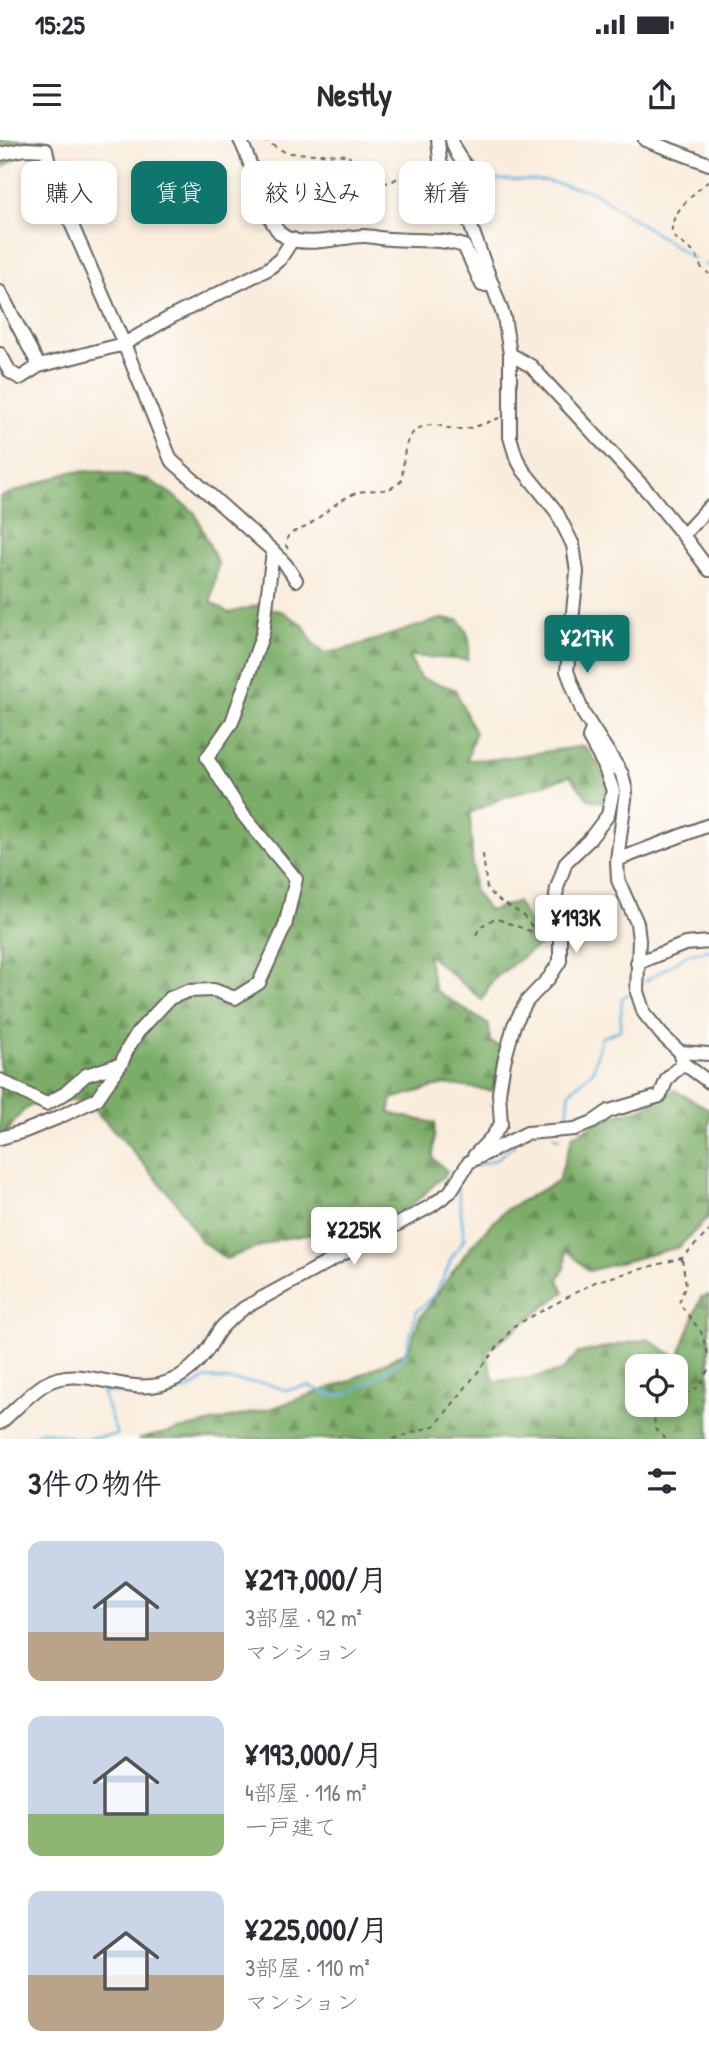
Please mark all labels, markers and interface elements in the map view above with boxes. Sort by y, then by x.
text: 15:25 [35,7,85,42]
text: Nestly [317,73,392,116]
icon: menu [28,76,66,114]
icon: share [643,76,681,114]
chip: 購入 [21,161,117,224]
chip: 賃貸 [131,161,227,224]
chip: 絞り込み [241,161,385,224]
chip: 新着 [399,161,495,224]
pin: ¥217K [538,616,636,675]
text: ¥217K [560,622,614,653]
pin: ¥193K [527,896,625,955]
text: ¥193K [551,902,601,933]
pin: ¥225K [305,1208,403,1267]
text: ¥225K [327,1214,381,1245]
map controls [625,1354,688,1417]
button: locate [625,1354,688,1417]
icon: filters [643,1462,681,1500]
text: 3件の物件 [28,1463,161,1503]
text: ¥217,000/月 [245,1559,388,1599]
icon: home [84,1569,168,1653]
text: 3部屋 · 92 m² [245,1602,362,1633]
text: マンション [245,1636,359,1667]
text: ¥193,000/月 [245,1734,383,1774]
icon: home [84,1744,168,1828]
text: 4部屋 · 116 m² [245,1777,367,1808]
text: 一戸建て [245,1811,337,1842]
text: ¥225,000/月 [245,1909,389,1949]
icon: home [84,1919,168,2003]
text: 3部屋 · 110 m² [245,1952,370,1983]
text: マンション [245,1986,359,2017]

